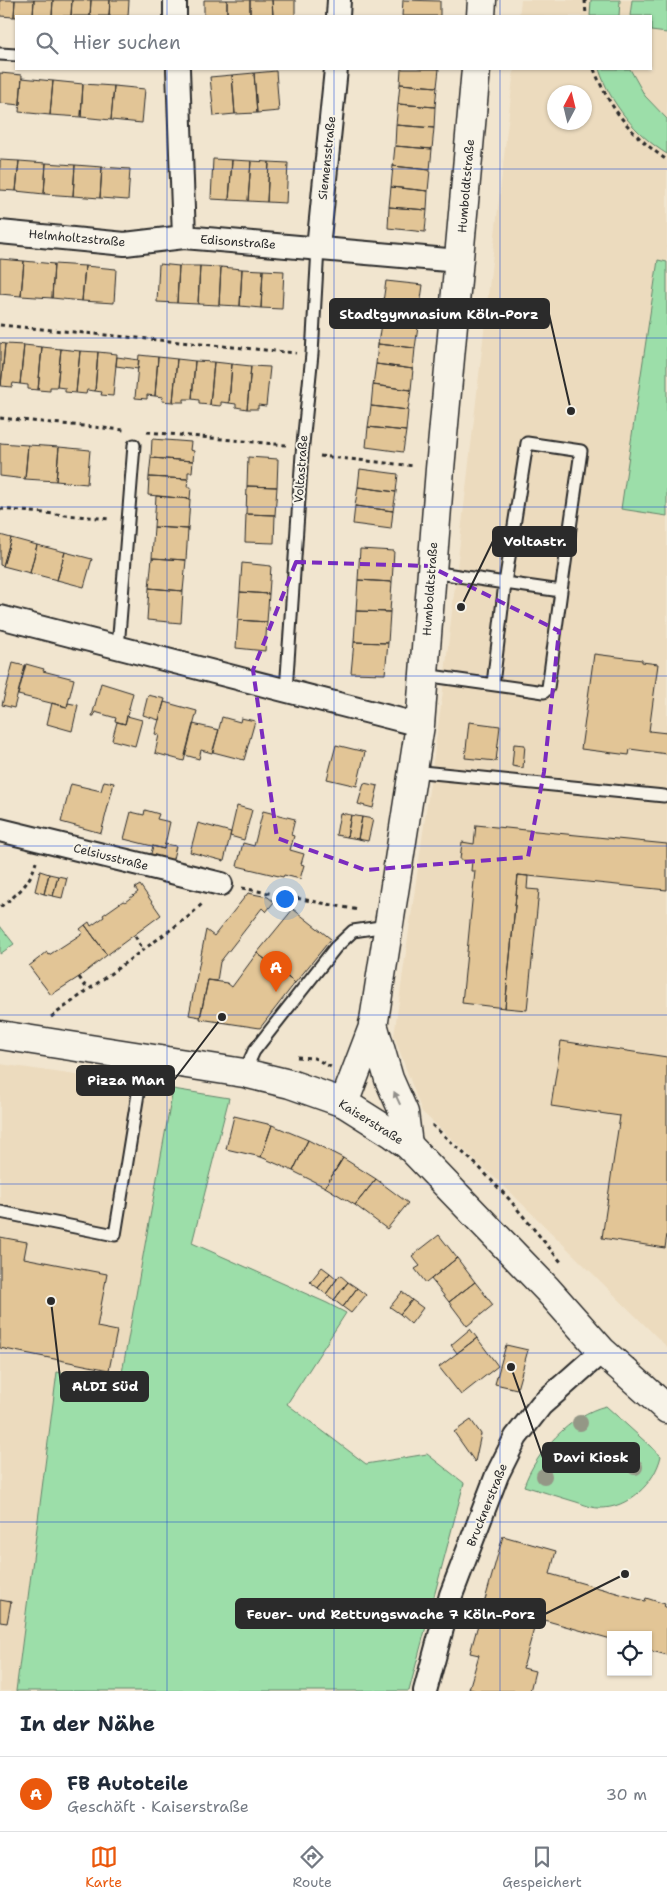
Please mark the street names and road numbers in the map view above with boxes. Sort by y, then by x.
street label: Siemensstraße [315,115,339,201]
street label: Humboldtstraße [454,138,478,234]
street label: Helmholtzstraße [28,226,126,250]
street label: Edisonstraße [200,231,277,253]
street label: Voltastraße [291,434,311,504]
street label: Humboldtstraße [419,541,441,637]
street label: Celsiusstraße [72,840,150,874]
street label: Kaiserstraße [336,1096,407,1148]
street label: Brucknerstraße [463,1461,511,1549]

